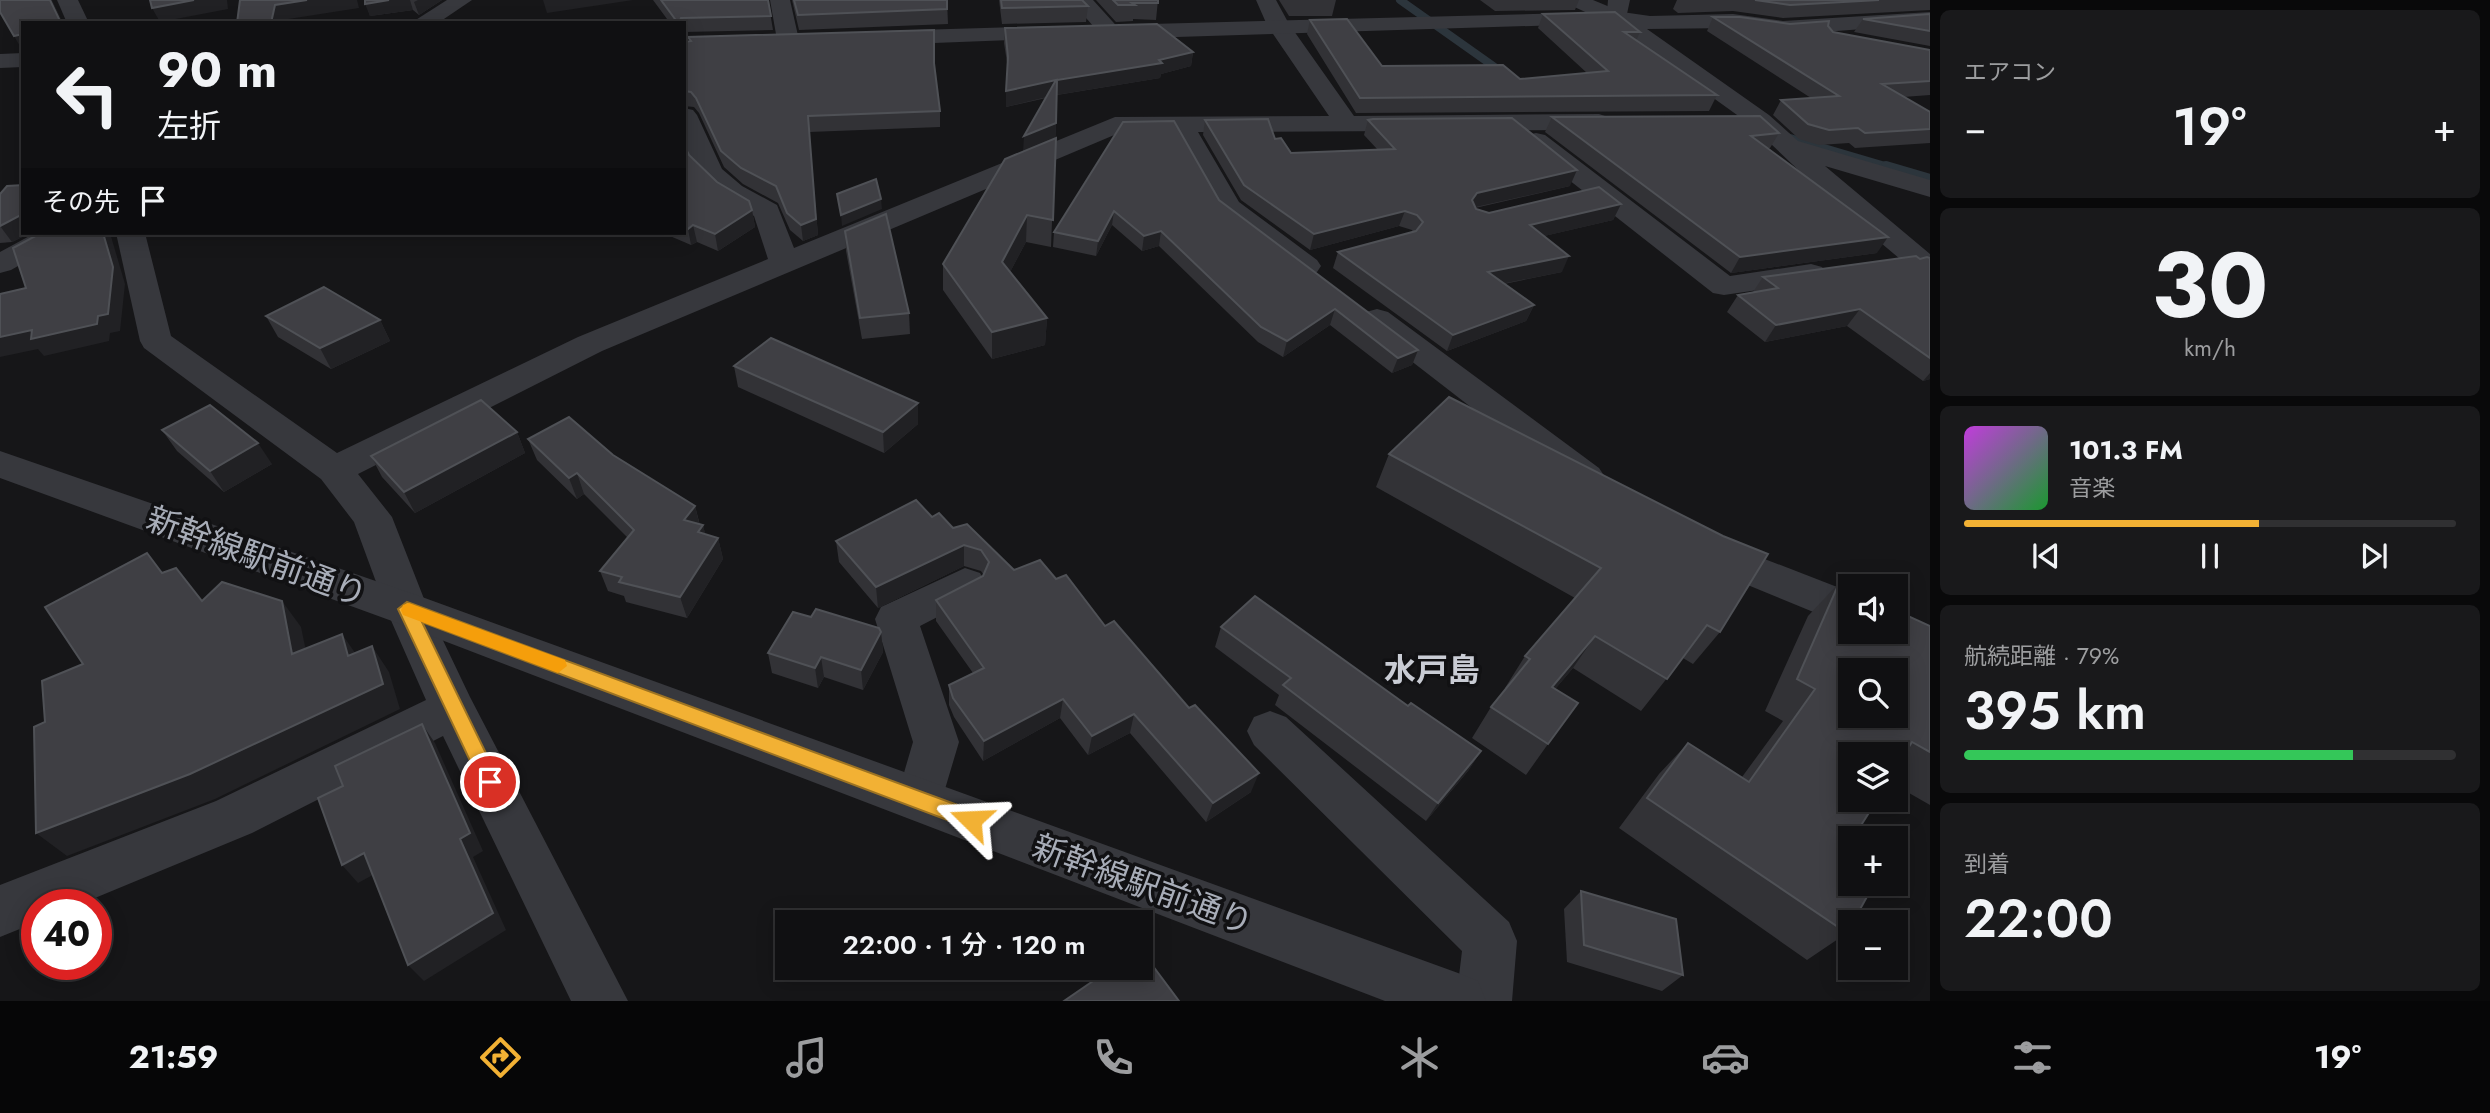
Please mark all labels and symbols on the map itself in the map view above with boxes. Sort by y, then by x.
street label: 新幹線駅前通り [140,495,373,618]
district label: 水戸島 [1384,647,1480,693]
pin [460,752,520,812]
position arrow [934,783,1008,857]
street label: 新幹線駅前通り [1026,823,1259,946]
speed limit sign: 40 [21,889,112,980]

